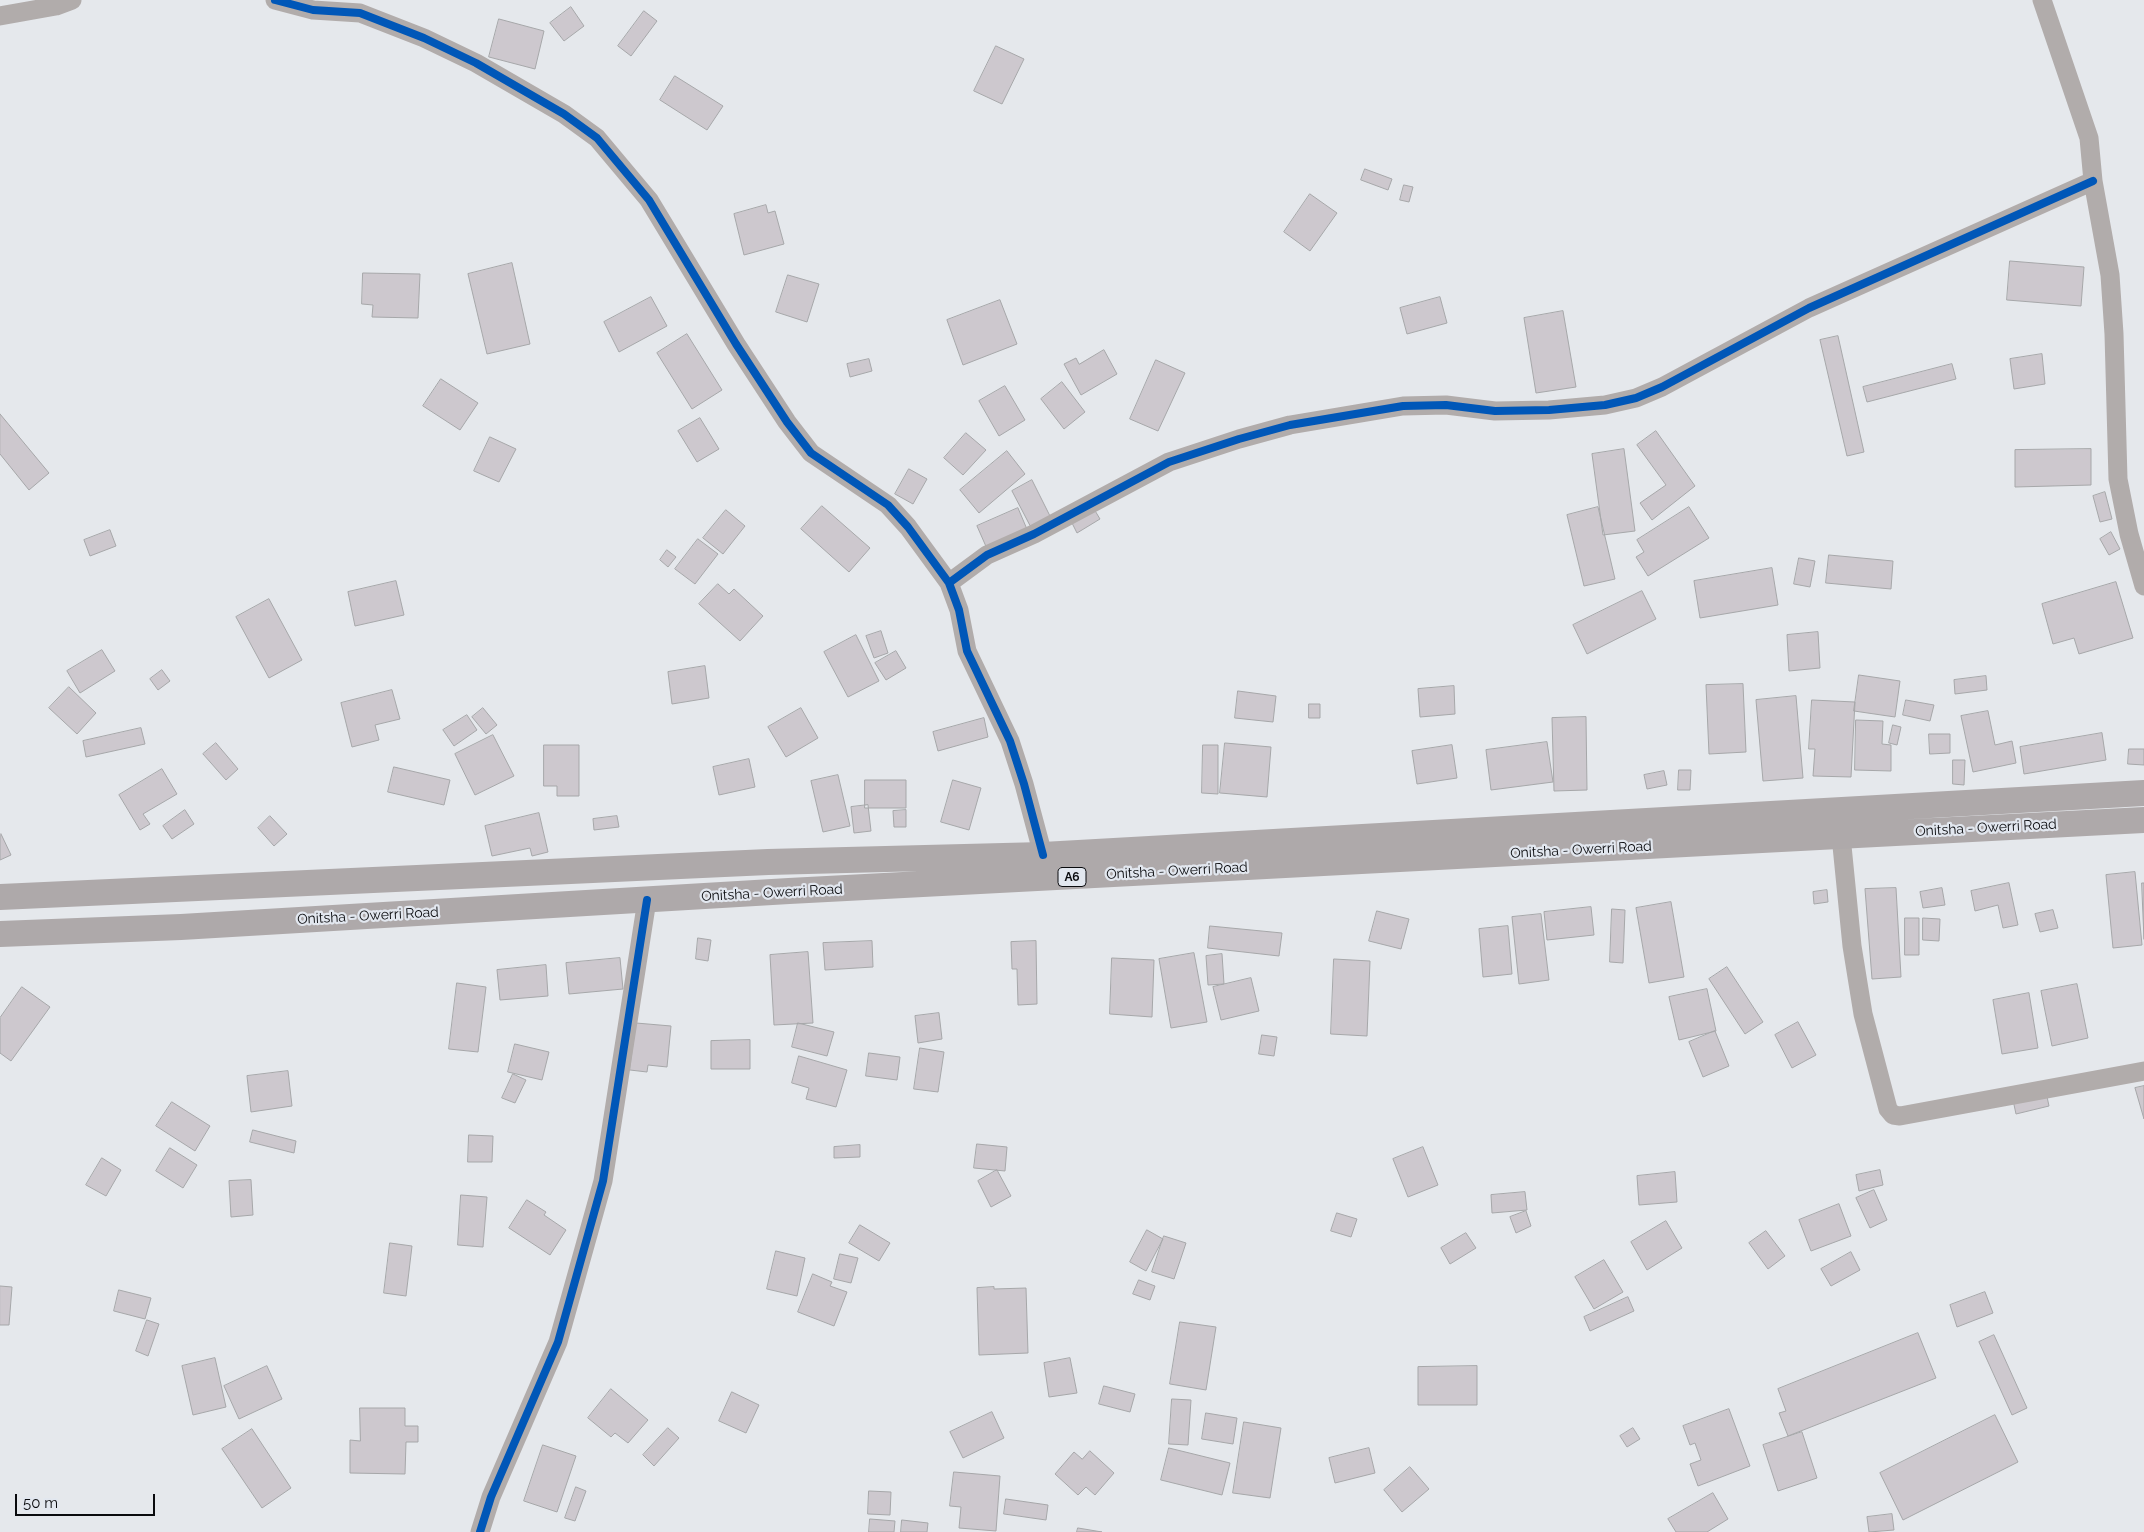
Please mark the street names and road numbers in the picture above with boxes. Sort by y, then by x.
street label: Onitsha - Owerri Road [1915,816,2057,840]
street label: Onitsha - Owerri Road [1510,838,1652,862]
street label: Onitsha - Owerri Road [1106,859,1248,883]
road number: A6 [1058,868,1086,886]
street label: Onitsha - Owerri Road [701,881,843,905]
street label: Onitsha - Owerri Road [297,904,439,928]

